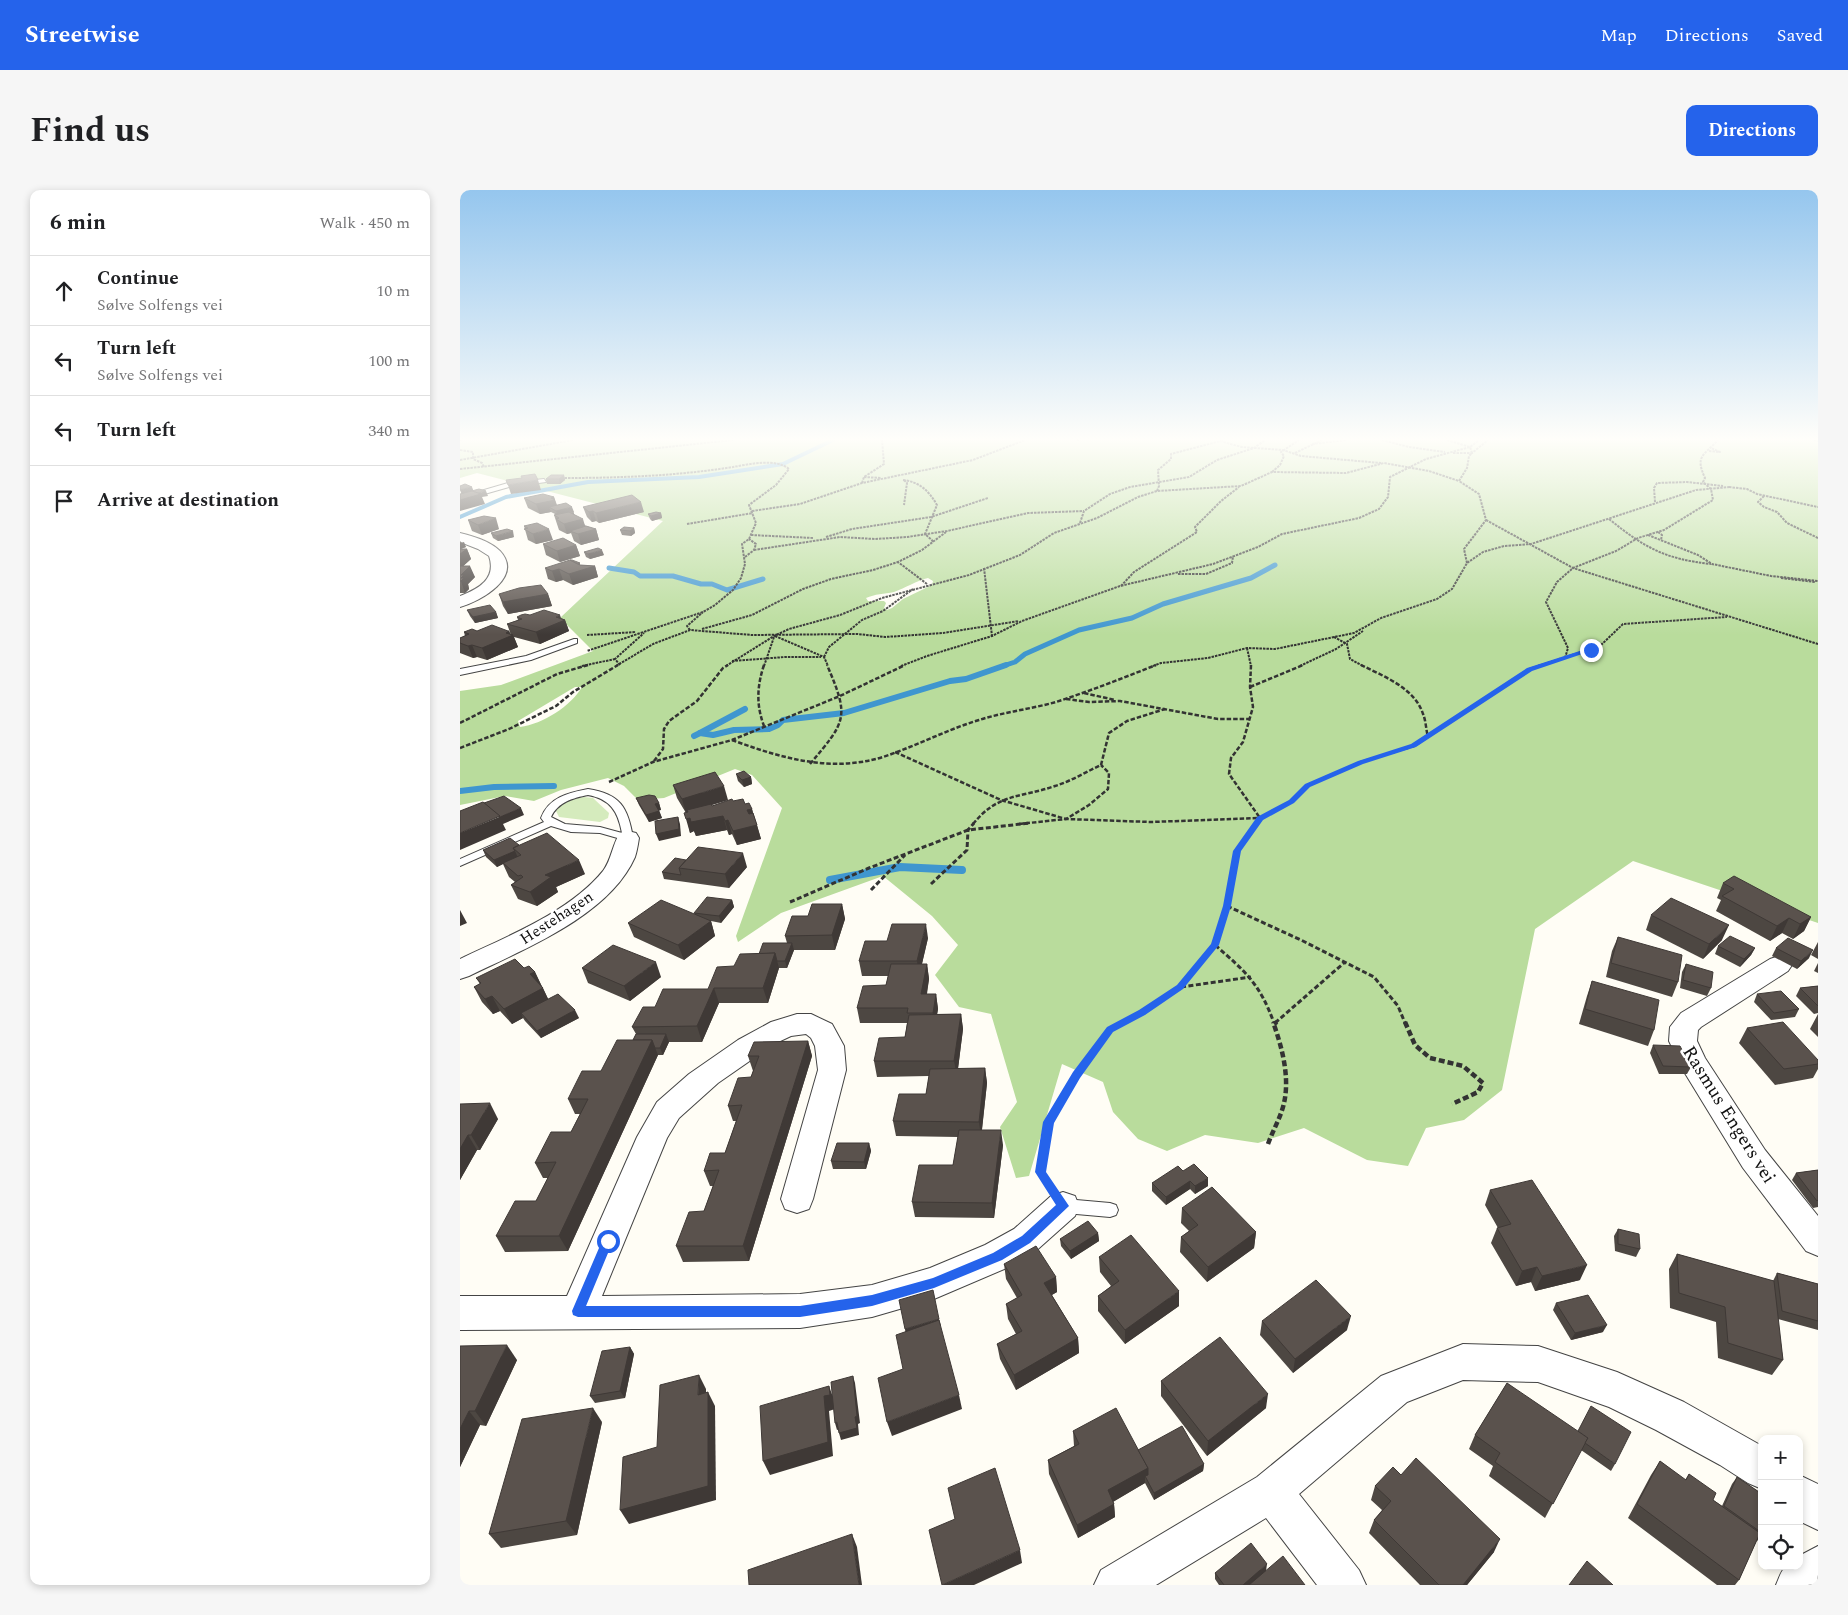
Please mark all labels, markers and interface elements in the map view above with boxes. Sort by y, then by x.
text: Streetwise [25,17,140,53]
text: Map [1601,22,1637,49]
text: Directions [1665,22,1749,49]
text: Saved [1777,22,1823,49]
text: Find us [30,104,150,157]
button: Directions [1686,105,1818,156]
text: 6 min [50,207,106,239]
text: Walk · 450 m [319,211,410,235]
text: Continue [97,264,179,293]
icon: ahead [50,277,78,305]
text: 10 m [376,279,410,303]
text: Sølve Solfengs vei [97,293,223,317]
text: Turn left [97,334,176,363]
icon: left [50,347,78,375]
text: 100 m [368,349,410,373]
text: Sølve Solfengs vei [97,363,223,387]
text: Turn left [97,416,176,445]
icon: left [50,417,78,445]
text: 340 m [368,419,410,443]
text: Arrive at destination [97,486,279,515]
icon: arrive [50,487,78,515]
route end [1580,639,1603,662]
street label: Hestehagen [515,885,598,951]
street label: Rasmus Engers vei [1675,1040,1783,1189]
route start [597,1230,620,1253]
map controls [1758,1435,1803,1570]
button: + [1758,1435,1803,1480]
button: − [1758,1480,1803,1525]
button: locate [1758,1525,1803,1570]

